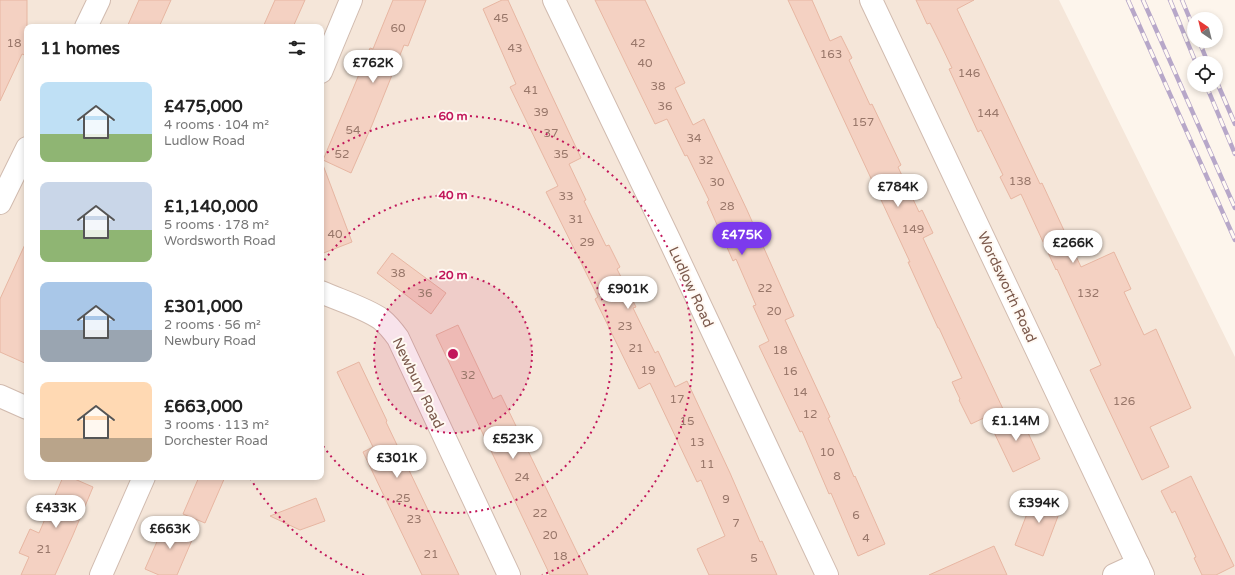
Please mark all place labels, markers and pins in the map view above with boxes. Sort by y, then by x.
pin: £762K [345,50,401,84]
pin: £784K [870,174,926,208]
pin: £475K [714,222,770,256]
pin: £266K [1045,230,1101,264]
pin: £901K [600,276,656,310]
centre of rings [446,347,460,361]
pin: £1.14M [983,408,1049,442]
pin: £523K [485,426,541,460]
pin: £301K [369,445,425,479]
pin: £394K [1011,490,1067,524]
pin: £433K [28,495,84,529]
pin: £663K [142,516,198,550]

